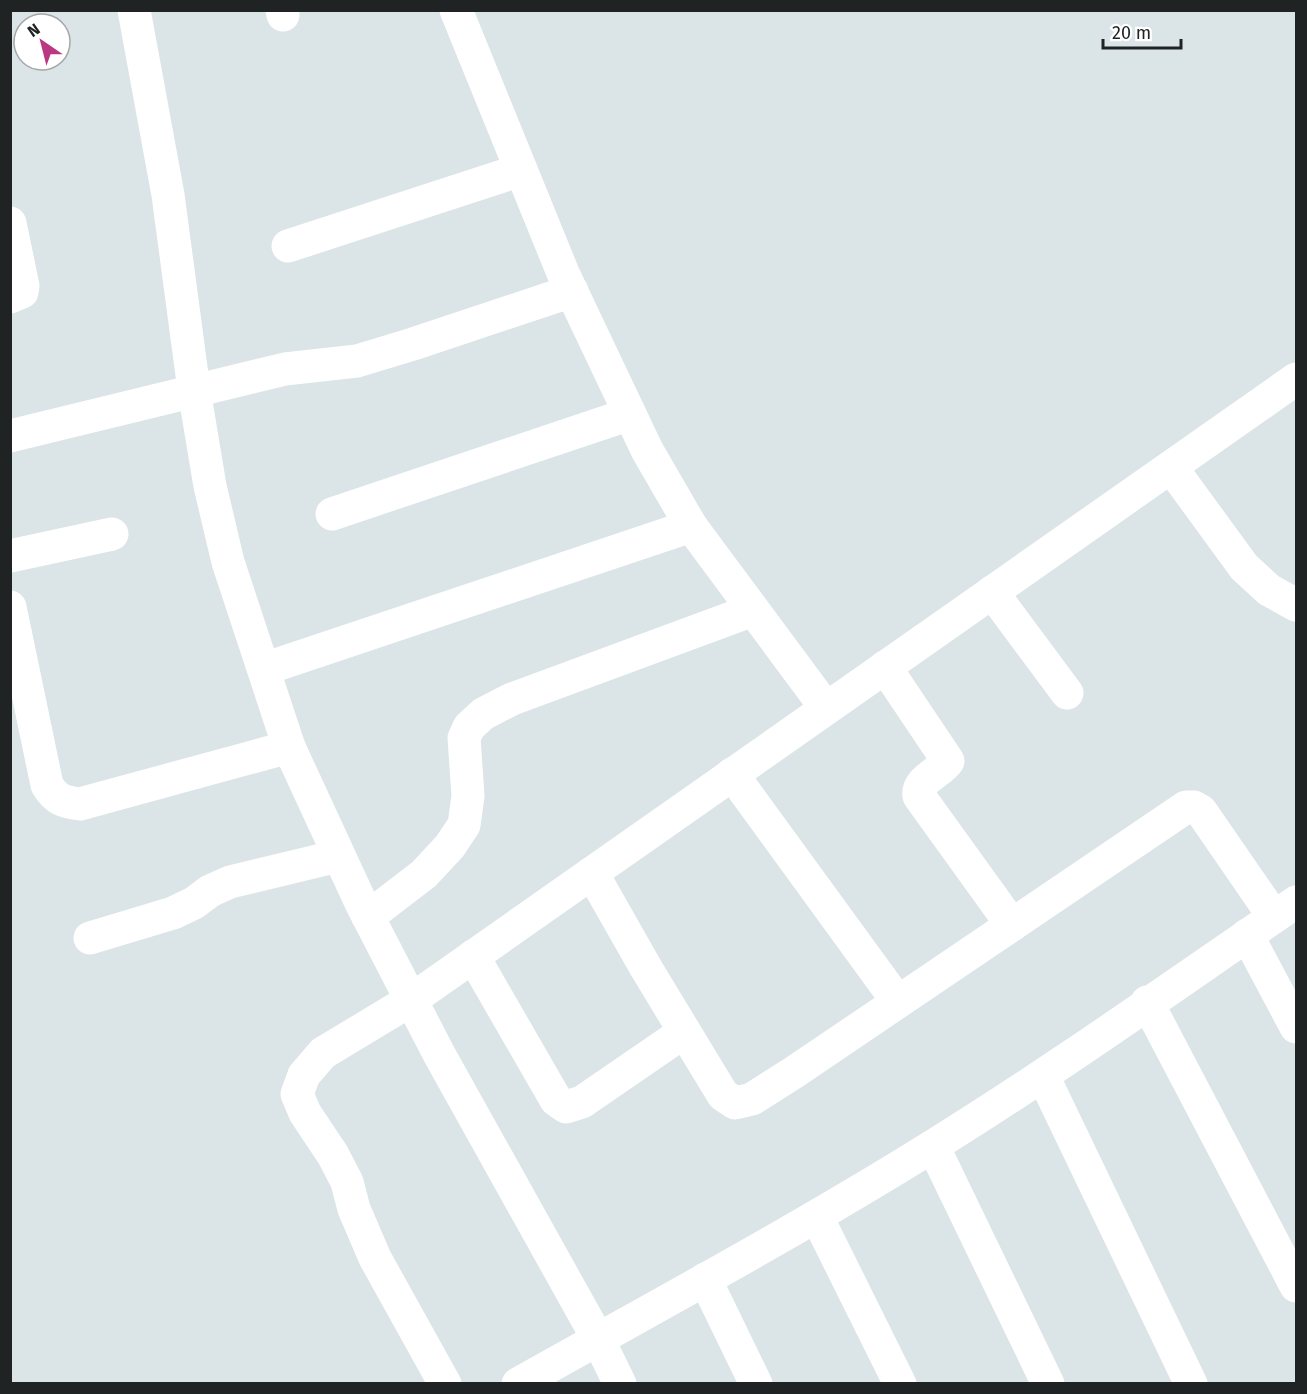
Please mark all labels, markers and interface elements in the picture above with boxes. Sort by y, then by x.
north arrow [12,12,72,72]
scale bar [1103,12,1181,50]
text: N [24,19,43,41]
text: 20 m [1112,22,1151,44]

